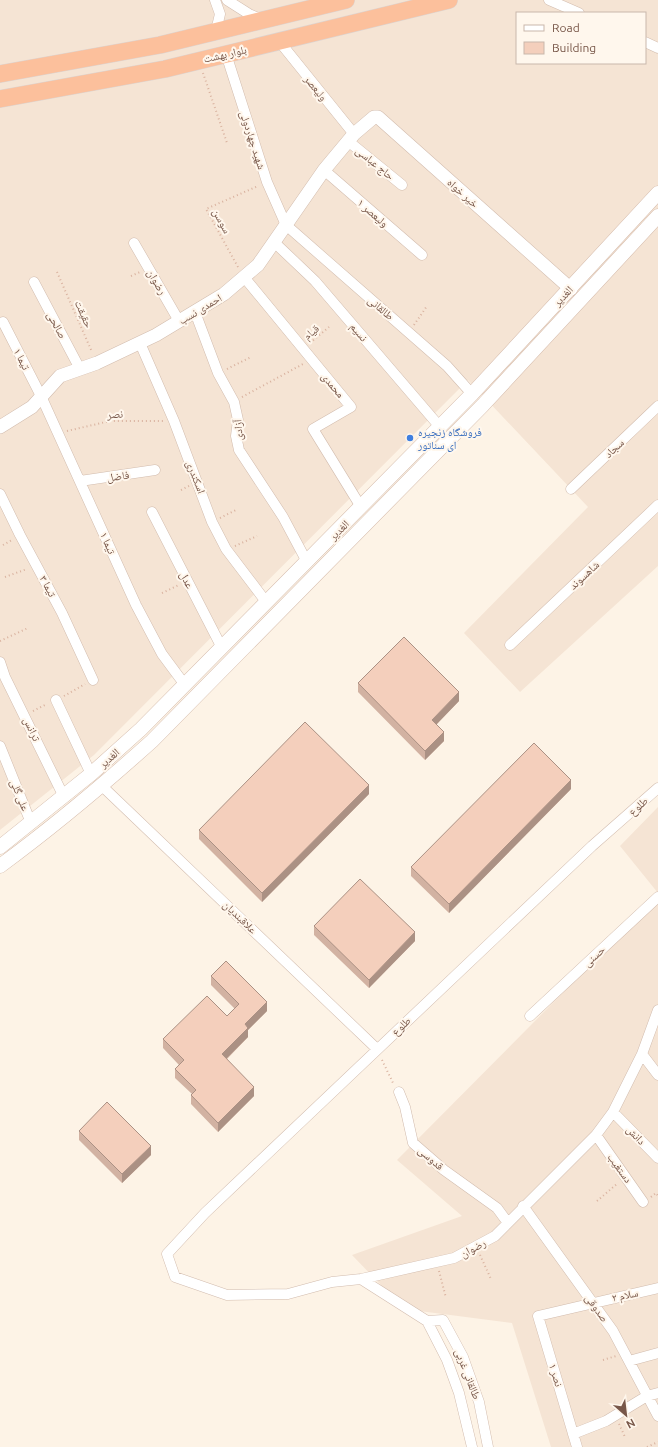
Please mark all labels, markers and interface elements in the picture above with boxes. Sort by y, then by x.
legend [516,12,646,64]
text: Road [552,21,580,34]
text: Building [552,41,596,54]
street label: بلوار بهشت [202,43,248,65]
street label: ولیعصر [301,72,330,103]
street label: شهید چهاردولی [237,109,268,171]
street label: حاج عباسی [353,144,397,183]
street label: خیر خواه [445,176,481,210]
street label: ولیعصر ۱ [355,197,391,230]
street label: سوسن [210,207,233,236]
street label: رضوان [144,267,169,297]
street label: الغدیر [550,284,575,309]
street label: احمدی نسب [176,291,224,327]
street label: طالقانی [365,294,396,323]
street label: حقیقت [73,299,95,330]
street label: صالحی [44,310,69,341]
street label: نسیم [346,320,370,345]
street label: قیام [301,322,322,343]
street label: ۱ تیما [11,346,33,373]
street label: محمدی [318,370,347,401]
street label: نصر [106,407,123,421]
street label: آزادی [231,419,246,441]
place label: فروشگاه زنجیره ای سناتور [417,426,482,452]
marker: فروشگاه زنجیره ای سناتور [405,433,415,443]
street label: سجاد [602,436,626,460]
street label: اسکندری [183,459,208,496]
street label: فاضل [106,468,131,485]
street label: الغدیر [326,518,351,543]
street label: تیما ۱ [98,530,118,557]
street label: شاهسوند [567,558,601,592]
street label: عدل [177,570,196,591]
street label: تیما ۳ [37,573,59,600]
street label: ترانس [20,715,43,744]
street label: الغدیر [96,746,122,771]
street label: علی گلی [7,777,32,813]
street label: طلوع [626,794,651,818]
street label: علاقبندیان [220,898,259,937]
street label: حسنی [581,943,608,970]
street label: طلوع [389,1014,414,1039]
street label: دانش [624,1123,648,1148]
street label: قدوسی [415,1144,446,1173]
street label: دستغیب [605,1151,635,1186]
street label: رضوان [458,1236,488,1261]
street label: سلام ۲ [611,1286,640,1305]
street label: صدوقی [582,1292,611,1325]
street label: طالقانی غربی [452,1347,483,1401]
street label: نصر ۱ [547,1362,565,1388]
north arrow [606,1395,646,1435]
text: N [624,1417,637,1431]

